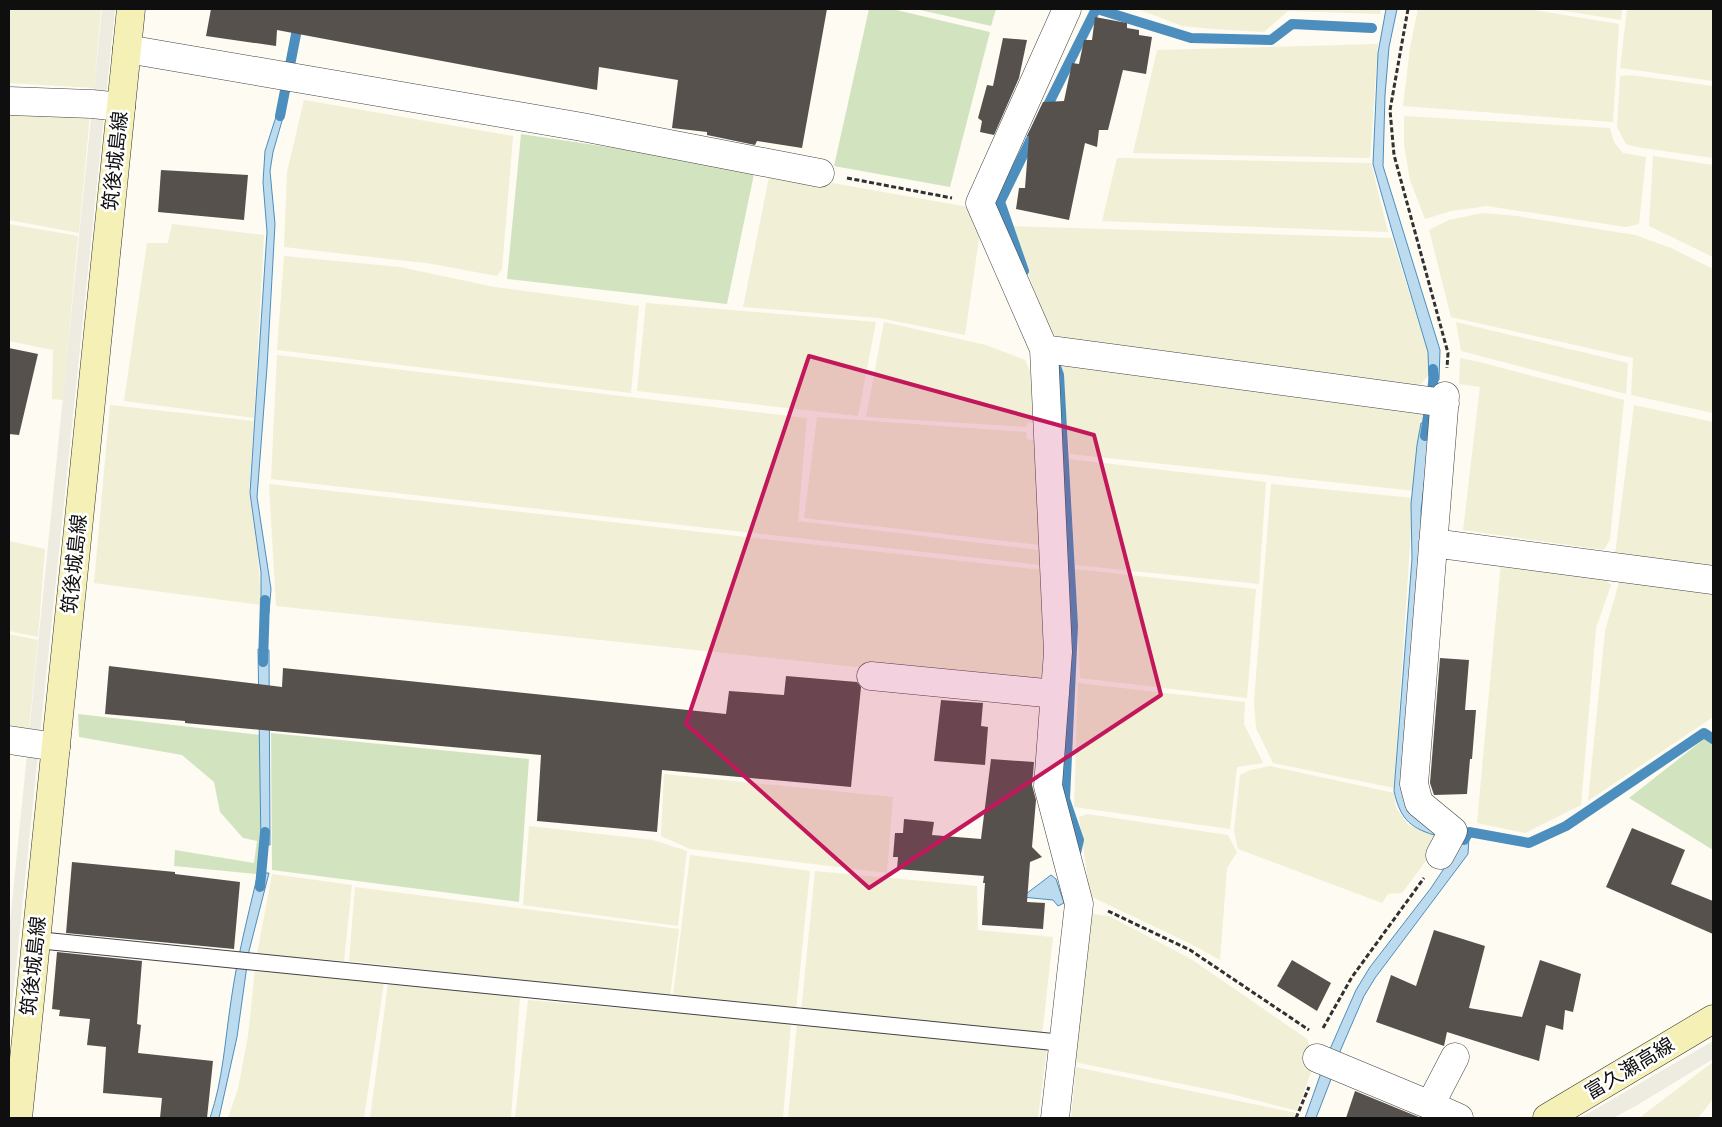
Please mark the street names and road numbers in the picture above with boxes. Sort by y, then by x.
street label: 筑後城島線 [96,110,136,212]
street label: 筑後城島線 [55,513,95,615]
street label: 筑後城島線 [14,915,54,1017]
street label: 富久瀬高線 [1579,1030,1681,1108]

